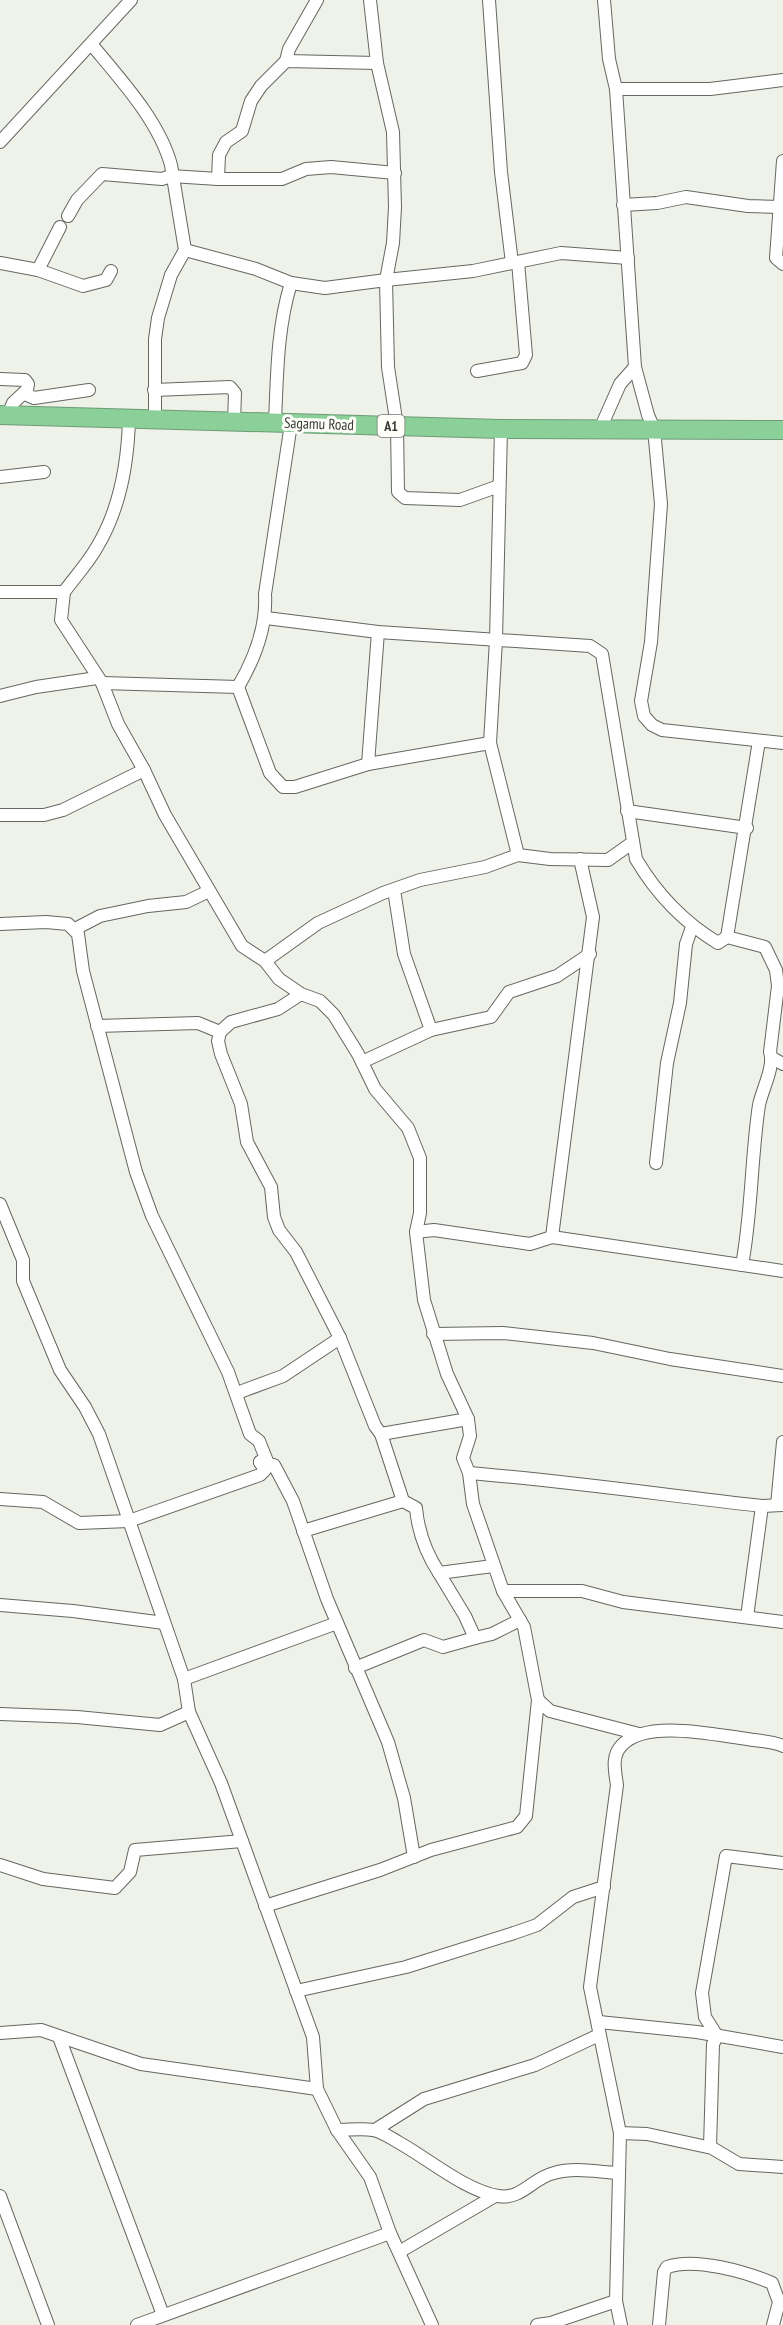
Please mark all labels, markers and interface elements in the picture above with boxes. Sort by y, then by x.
street label: Sagamu Road [284,413,354,434]
road number: A1 [378,415,404,437]

